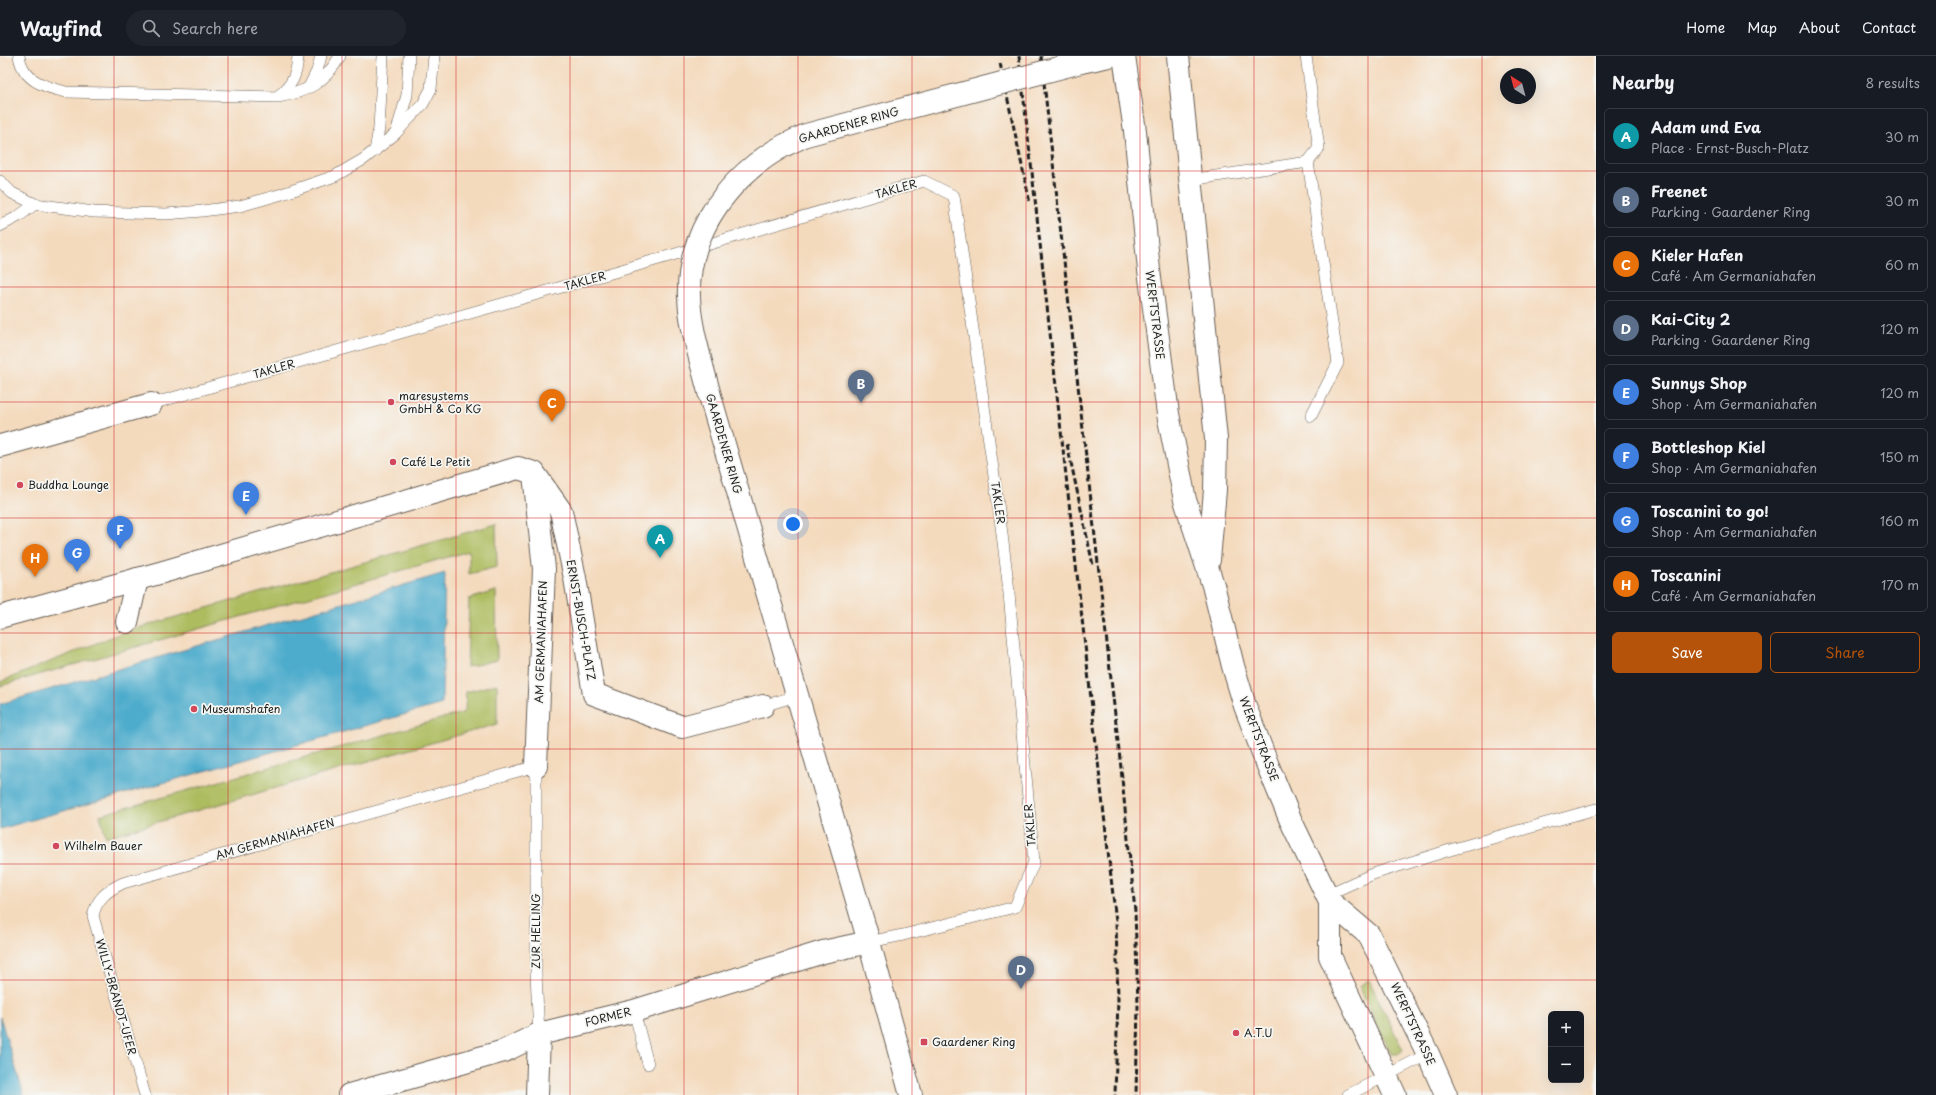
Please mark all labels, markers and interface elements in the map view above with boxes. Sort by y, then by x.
search box [126,10,406,46]
text: Wayfind [20,14,102,42]
text: Search here [172,16,258,39]
icon: search [140,17,162,39]
text: Home [1686,17,1725,38]
text: Map [1747,17,1777,38]
text: About [1799,17,1840,38]
text: Contact [1862,17,1916,38]
north arrow [1500,68,1536,104]
text: Nearby [1612,69,1674,95]
text: 8 results [1866,73,1920,92]
street label: GAARDENER RING [797,102,901,147]
text: Adam und Eva [1651,115,1761,138]
text: A [1621,127,1631,146]
text: 30 m [1885,127,1919,146]
text: Place · Ernst-Busch-Platz [1651,138,1809,157]
street label: TAKLER [873,174,919,203]
text: Freenet [1651,179,1707,202]
text: B [1622,191,1630,210]
text: 30 m [1885,191,1919,210]
text: Parking · Gaardener Ring [1651,202,1810,221]
text: Kieler Hafen [1651,243,1743,266]
text: C [1621,255,1631,274]
text: 60 m [1885,255,1919,274]
street label: TAKLER [562,266,608,295]
text: Café · Am Germaniahafen [1651,266,1816,285]
street label: WERFTSTRASSE [1142,269,1169,361]
text: Kai-City 2 [1651,307,1730,330]
text: D [1621,319,1631,338]
text: 120 m [1880,319,1919,338]
text: Parking · Gaardener Ring [1651,330,1810,349]
street label: TAKLER [251,354,297,383]
pin: B [848,370,874,403]
text: Sunnys Shop [1651,371,1747,394]
text: E [1622,383,1630,402]
text: 120 m [1880,383,1919,402]
place label: maresystems GmbH & Co KG [399,387,482,417]
pin: C [539,389,565,422]
street label: GAARDENER RING [702,392,747,496]
text: Shop · Am Germaniahafen [1651,394,1817,413]
marker: maresystems GmbH & Co KG [386,397,396,407]
text: Bottleshop Kiel [1651,435,1765,458]
text: F [1622,447,1630,466]
text: 150 m [1880,447,1919,466]
place label: Café Le Petit [401,453,471,470]
marker: Café Le Petit [388,457,398,467]
text: Shop · Am Germaniahafen [1651,458,1817,477]
place label: Buddha Lounge [28,476,109,493]
marker: Buddha Lounge [15,480,25,490]
street label: TAKLER [987,481,1010,525]
pin: E [233,482,259,515]
text: Toscanini to go! [1651,499,1769,522]
text: G [1621,511,1631,530]
text: 160 m [1880,511,1919,530]
your location [783,514,803,534]
pin: F [107,516,133,549]
text: Shop · Am Germaniahafen [1651,522,1817,541]
pin: A [647,525,673,558]
pin: G [64,539,90,572]
pin: H [22,544,48,577]
street label: ERNST-BUSCH-PLATZ [563,558,600,682]
text: Toscanini [1651,563,1721,586]
text: H [1621,575,1631,594]
text: 170 m [1881,575,1919,594]
street label: AM GERMANIAHAFEN [530,580,551,704]
text: Café · Am Germaniahafen [1651,586,1816,605]
button: Save [1612,632,1762,673]
button: Share [1770,632,1920,673]
street label: WERFTSTRASSE [1235,694,1284,784]
place label: Museumshafen [202,700,280,717]
marker: Museumshafen [189,704,199,714]
street label: TAKLER [1019,803,1040,847]
street label: AM GERMANIAHAFEN [213,813,336,864]
place label: Wilhelm Bauer [64,837,143,854]
marker: Wilhelm Bauer [51,841,61,851]
street label: ZUR HELLING [527,893,544,969]
street label: WILLY-BRANDT-UFER [92,937,141,1057]
pin: D [1008,956,1034,989]
street label: WERFTSTRASSE [1387,980,1440,1068]
street label: FORMER [583,1003,633,1030]
map controls [1548,1011,1584,1083]
button: + [1548,1011,1584,1047]
place label: A.T.U [1244,1024,1273,1041]
marker: A.T.U [1231,1028,1241,1038]
place label: Gaardener Ring [932,1033,1015,1050]
marker: Gaardener Ring [919,1037,929,1047]
button: − [1548,1047,1584,1083]

